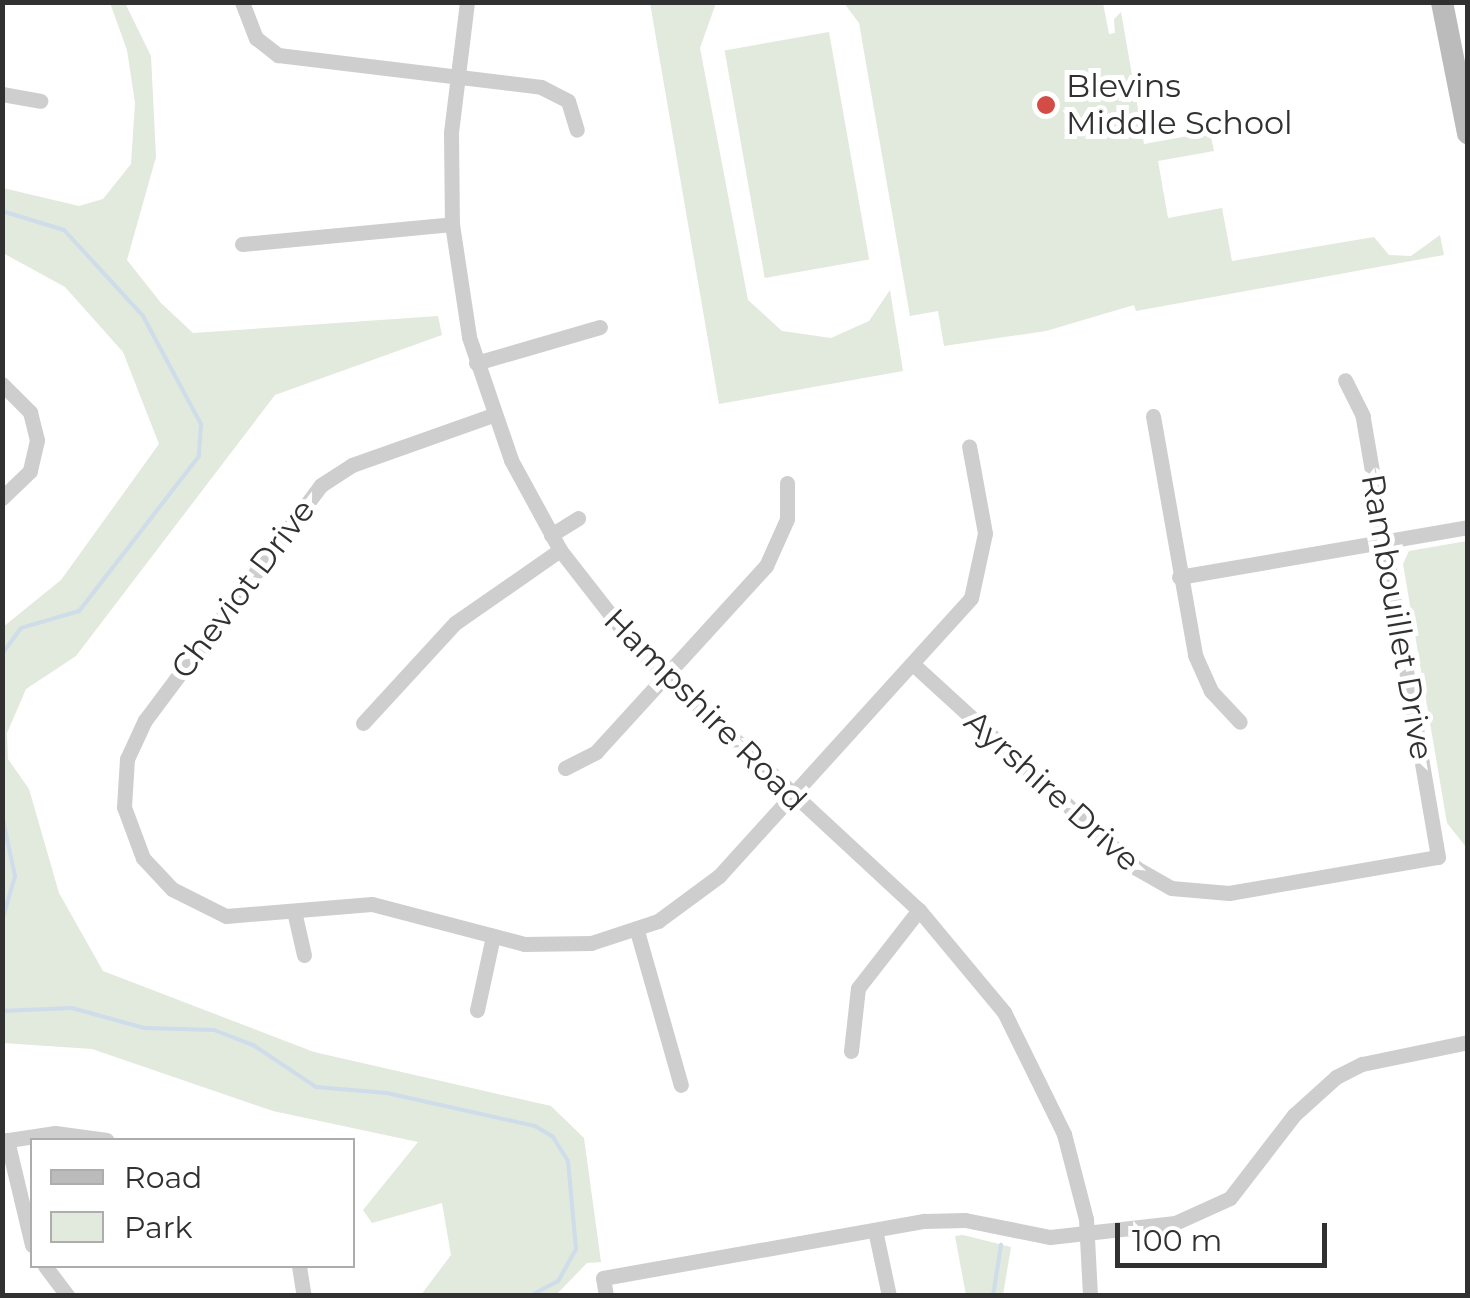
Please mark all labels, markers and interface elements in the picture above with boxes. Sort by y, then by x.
place label: Blevins Middle School [1066,68,1293,143]
marker: Blevins Middle School [1035,94,1057,116]
street label: Rambouillet Drive [1353,471,1441,763]
street label: Cheviot Drive [163,492,323,686]
street label: Hampshire Road [596,601,814,819]
street label: Ayrshire Drive [957,702,1147,880]
legend [30,1138,355,1268]
text: Road [124,1159,202,1196]
scale bar [1120,1203,1332,1265]
text: Park [124,1209,193,1246]
text: 100 m [1132,1222,1222,1259]

